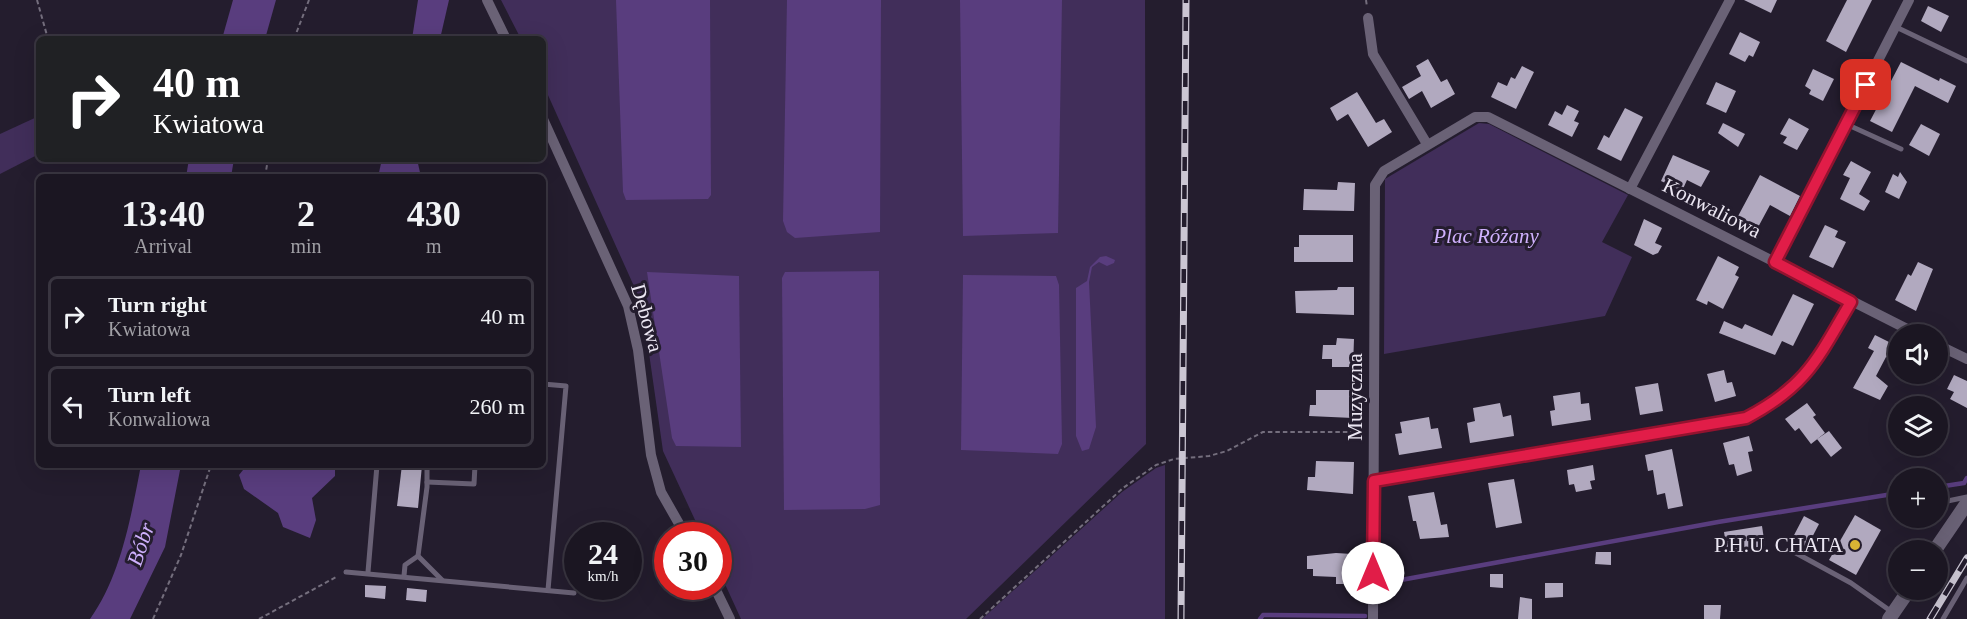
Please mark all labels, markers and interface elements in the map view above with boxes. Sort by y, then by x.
pin [1840,59,1891,110]
icon: right [54,60,132,138]
text: 40 m [153,60,241,106]
icon: arrive [1849,68,1882,101]
text: Kwiatowa [153,109,264,139]
street label: Konwaliowa [1659,173,1766,243]
text: 13:40 [121,194,205,234]
text: 2 [297,194,315,234]
text: 430 [407,194,461,234]
park label: Plac Różany [1432,224,1539,248]
text: Arrival [134,235,192,257]
text: min [290,235,322,257]
text: m [426,235,442,257]
street label: Dębowa [626,281,668,356]
text: Turn right [108,292,207,317]
icon: right [57,300,90,333]
text: 40 m [480,304,525,329]
text: Kwiatowa [108,318,190,340]
map controls [1888,324,1948,600]
button: sound [1888,324,1948,384]
street label: Muzyczna [1343,353,1367,441]
text: Turn left [108,382,191,407]
icon: left [57,390,90,423]
text: 260 m [469,394,525,419]
button: layers [1888,396,1948,456]
text: Konwaliowa [108,408,210,430]
button: + [1888,468,1948,528]
water label: Bóbr [121,519,160,569]
speed limit sign: 30 [654,522,732,600]
place label: P.H.U. CHATA [1714,533,1844,557]
text: 24 [588,537,618,570]
marker: P.H.U. CHATA [1848,538,1862,552]
button: − [1888,540,1948,600]
position arrow [1341,541,1405,605]
text: km/h [588,568,618,584]

